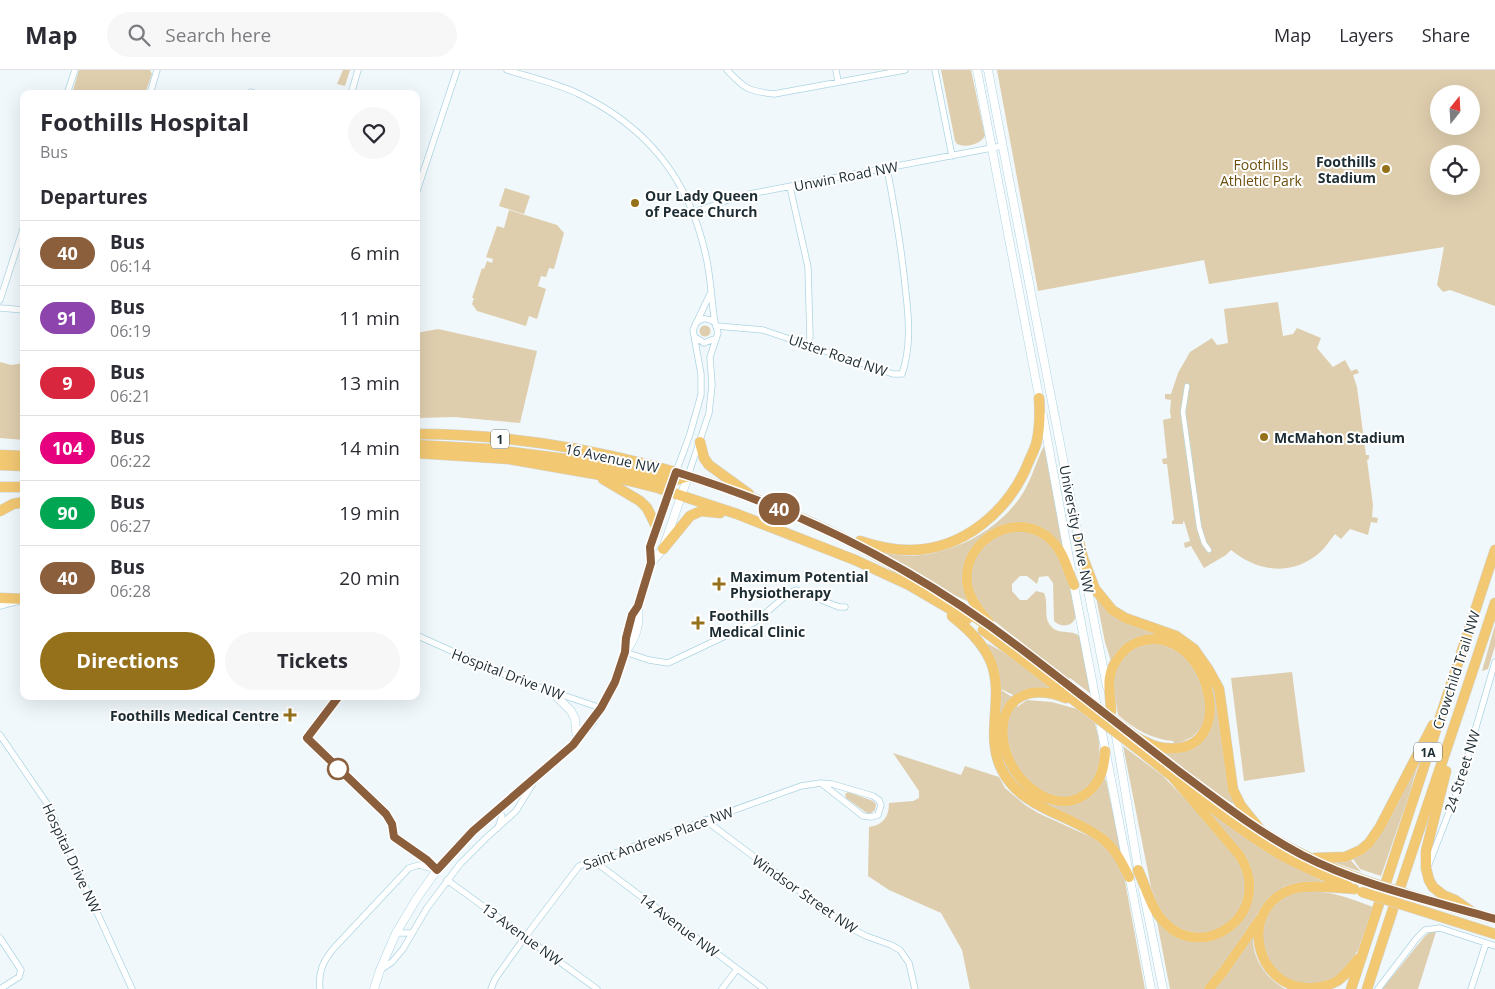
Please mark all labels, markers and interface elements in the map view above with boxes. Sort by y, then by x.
search box [107,12,457,57]
text: Map [25,18,77,51]
icon: search [125,21,153,49]
text: Search here [165,22,271,48]
text: Map [1274,23,1311,47]
text: Layers [1339,23,1394,47]
text: Share [1422,23,1470,47]
north arrow [1430,85,1480,135]
map controls [1430,85,1480,195]
text: Foothills Hospital [40,105,249,138]
button: heart [348,107,400,159]
text: Bus [40,141,68,163]
button: locate [1430,145,1480,195]
place label: Foothills Stadium [1316,152,1376,187]
park label: Foothills Athletic Park [1220,155,1303,190]
street label: Unwin Road NW [792,157,900,195]
marker: Foothills Stadium [1380,163,1392,175]
text: Departures [40,184,147,210]
place label: Our Lady Queen of Peace Church [645,186,758,221]
marker: Our Lady Queen of Peace Church [629,197,641,209]
text: Bus [110,229,145,255]
text: 6 min [350,240,400,266]
text: 40 [57,241,78,265]
text: 06:14 [110,255,151,277]
text: Bus [110,294,145,320]
text: 11 min [339,305,400,331]
text: 91 [57,306,78,330]
text: 06:19 [110,320,151,342]
street label: Ulster Road NW [786,329,890,381]
text: Bus [110,359,145,385]
text: 13 min [339,370,400,396]
text: 9 [62,371,73,395]
text: 06:21 [110,385,151,407]
text: Bus [110,424,145,450]
place label: McMahon Stadium [1274,428,1405,447]
road number: 1 [491,429,509,448]
marker: McMahon Stadium [1258,431,1270,443]
text: 14 min [339,435,400,461]
text: 104 [52,436,83,460]
street label: 16 Avenue NW [563,439,661,477]
text: 06:22 [110,450,151,472]
street label: University Drive NW [1055,463,1099,595]
text: Bus [110,489,145,515]
line badge: 40 [756,493,802,525]
text: 40 [769,497,789,521]
text: 19 min [339,500,400,526]
text: 90 [57,501,78,525]
text: 06:27 [110,515,151,537]
text: Bus [110,554,145,580]
text: 20 min [339,565,400,591]
text: 40 [57,566,78,590]
place label: Maximum Potential Physiotherapy [730,567,868,602]
marker: Maximum Potential Physiotherapy [712,577,726,591]
text: 06:28 [110,580,151,602]
place label: Foothills Medical Clinic [709,606,805,641]
street label: Crowchild Trail NW [1428,608,1484,732]
marker: Foothills Medical Clinic [691,616,705,630]
button: Directions [40,632,215,690]
button: Tickets [225,632,400,690]
street label: Hospital Drive NW [449,644,567,704]
place label: Foothills Medical Centre [110,706,279,725]
marker: Foothills Medical Centre [283,708,297,722]
street label: 24 Street NW [1440,727,1484,815]
road number: 1A [1414,742,1442,762]
unlabelled marker [327,758,349,780]
street label: Hospital Drive NW [38,800,106,916]
street label: Saint Andrews Place NW [580,802,736,874]
street label: Windsor Street NW [749,851,861,937]
street label: 14 Avenue NW [635,889,723,961]
street label: 13 Avenue NW [478,898,566,970]

